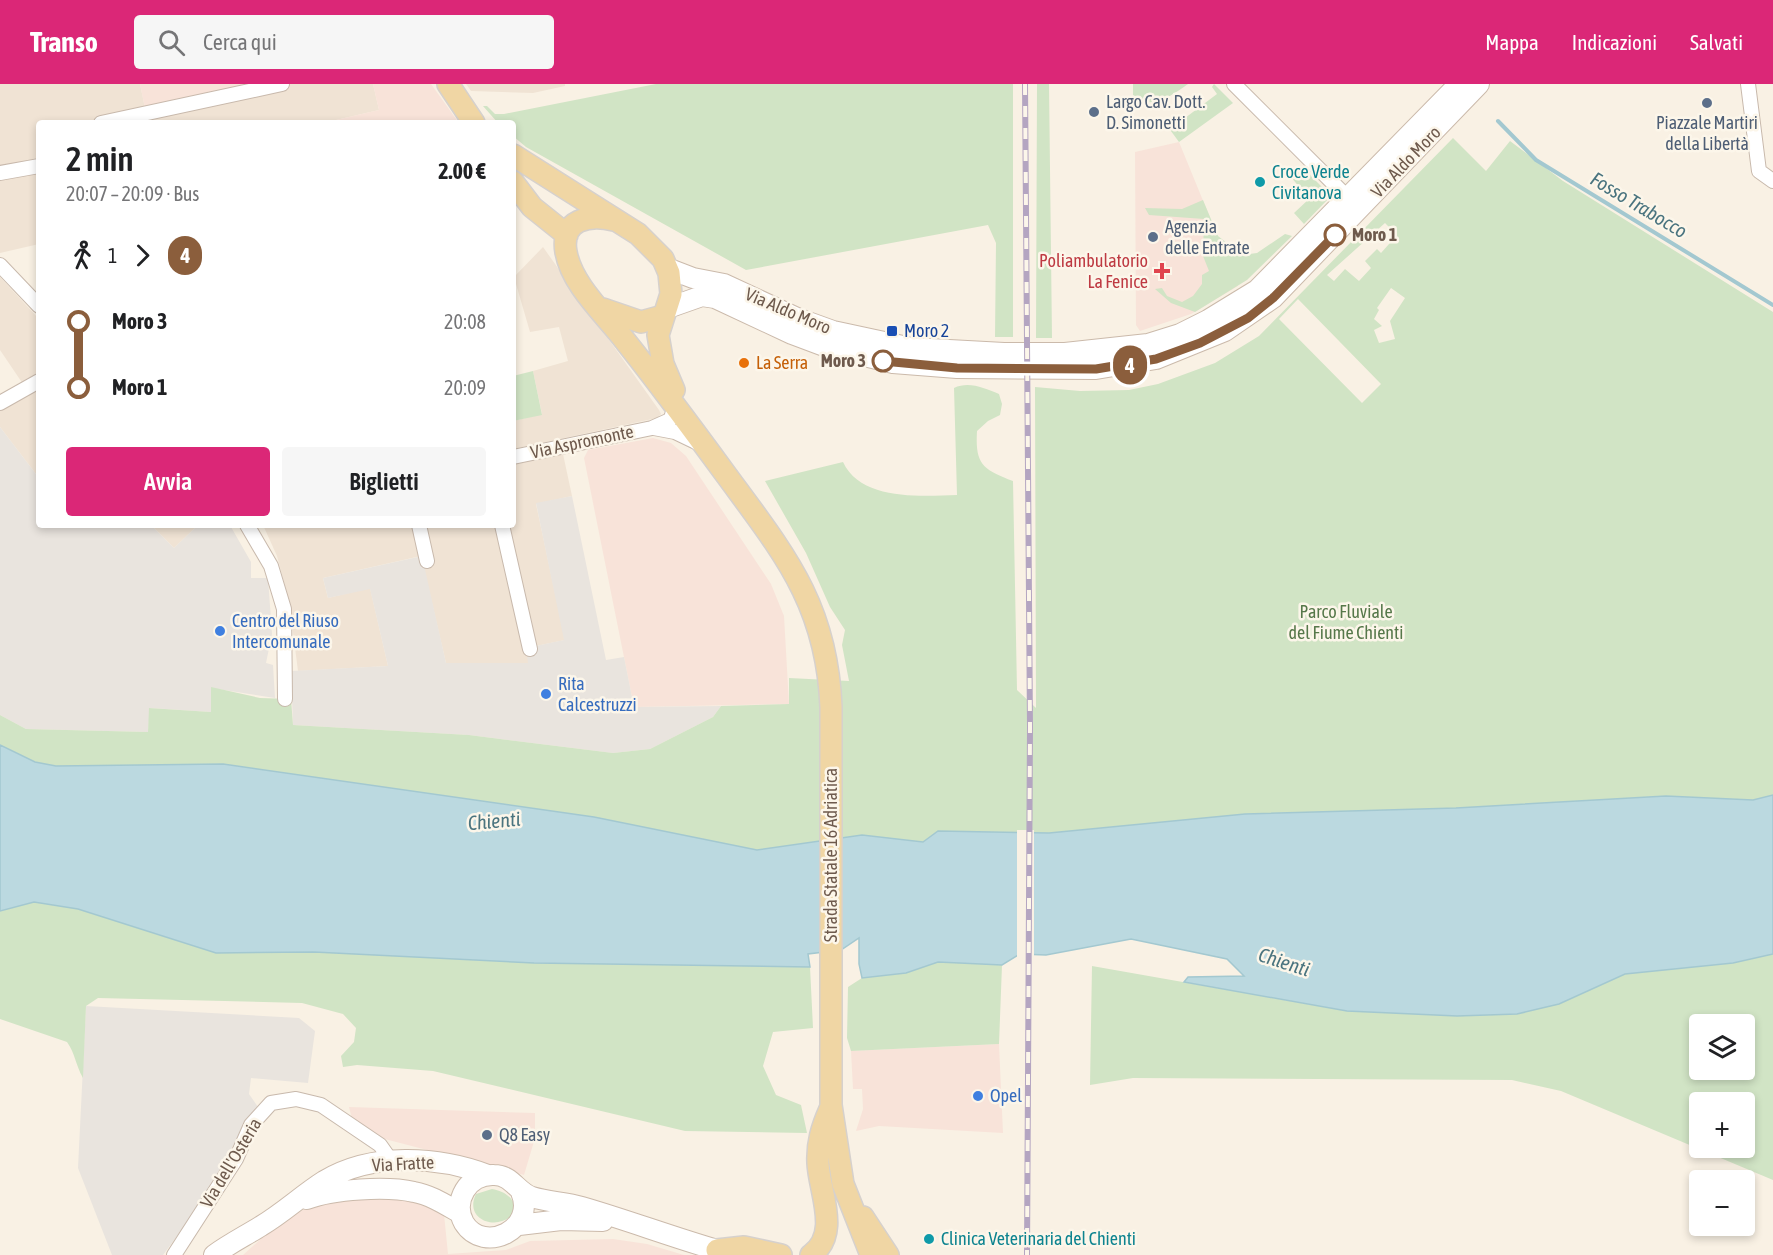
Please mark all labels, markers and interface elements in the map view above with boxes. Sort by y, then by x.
search box [134,15,554,69]
text: Transo [30,26,98,58]
icon: search [155,26,188,59]
text: Cerca qui [203,29,277,55]
text: Mappa [1485,30,1539,54]
text: Indicazioni [1572,30,1657,54]
text: Salvati [1690,30,1743,54]
place label: Largo Cav. Dott. D. Simonetti [1106,91,1206,133]
marker: Piazzale Martiri della Libertà [1700,96,1714,110]
marker: Largo Cav. Dott. D. Simonetti [1087,105,1101,119]
place label: Piazzale Martiri della Libertà [1656,112,1758,154]
street label: Via Aldo Moro [1366,122,1445,202]
text: 2 min [66,140,133,178]
text: 2.00 € [438,158,486,184]
place label: Croce Verde Civitanova [1272,161,1350,203]
water label: Fosso Trabocco [1587,167,1692,242]
marker: Croce Verde Civitanova [1253,175,1267,189]
text: 20:07 – 20:09 · Bus [66,182,199,205]
place label: Agenzia delle Entrate [1165,216,1250,258]
marker: Moro 1 [1324,224,1346,246]
place label: Moro 1 [1352,224,1397,245]
marker: Agenzia delle Entrate [1146,230,1160,244]
icon: walk [66,239,99,272]
icon: forward [126,239,159,272]
text: 4 [180,243,190,267]
text: 1 [108,244,117,267]
place label: Poliambulatorio La Fenice [1039,250,1148,292]
marker: Poliambulatorio La Fenice [1153,262,1171,280]
street label: Via Aldo Moro [742,283,834,338]
text: Moro 3 [112,308,167,334]
text: 20:08 [444,310,486,333]
place label: Moro 2 [904,320,949,341]
marker: Moro 2 [885,324,899,338]
line badge: 4 [1110,346,1150,384]
place label: Moro 3 [821,350,866,371]
marker: Moro 3 [872,350,894,372]
place label: La Serra [756,352,808,373]
text: 4 [1125,353,1135,377]
marker: La Serra [737,356,751,370]
text: Moro 1 [112,374,167,400]
text: 20:09 [444,376,486,399]
street label: Via Aspromonte [529,420,635,463]
button: Avvia [66,447,270,516]
button: Biglietti [282,447,486,516]
park label: Parco Fluviale del Fiume Chienti [1289,601,1403,643]
place label: Centro del Riuso Intercomunale [232,610,339,652]
marker: Centro del Riuso Intercomunale [213,624,227,638]
place label: Rita Calcestruzzi [558,673,637,715]
marker: Rita Calcestruzzi [539,687,553,701]
street label: Strada Statale 16 Adriatica [820,768,841,942]
water label: Chienti [467,807,521,834]
water label: Chienti [1256,942,1313,981]
map controls [1689,1014,1755,1236]
button: layers [1689,1014,1755,1080]
place label: Opel [990,1085,1022,1106]
marker: Opel [971,1089,985,1103]
button: + [1689,1092,1755,1158]
street label: Via dell'Osteria [196,1114,266,1211]
place label: Q8 Easy [499,1124,550,1145]
marker: Q8 Easy [480,1128,494,1142]
street label: Via Fratte [371,1151,435,1176]
button: − [1689,1170,1755,1236]
place label: Clinica Veterinaria del Chienti [941,1228,1136,1249]
marker: Clinica Veterinaria del Chienti [922,1232,936,1246]

